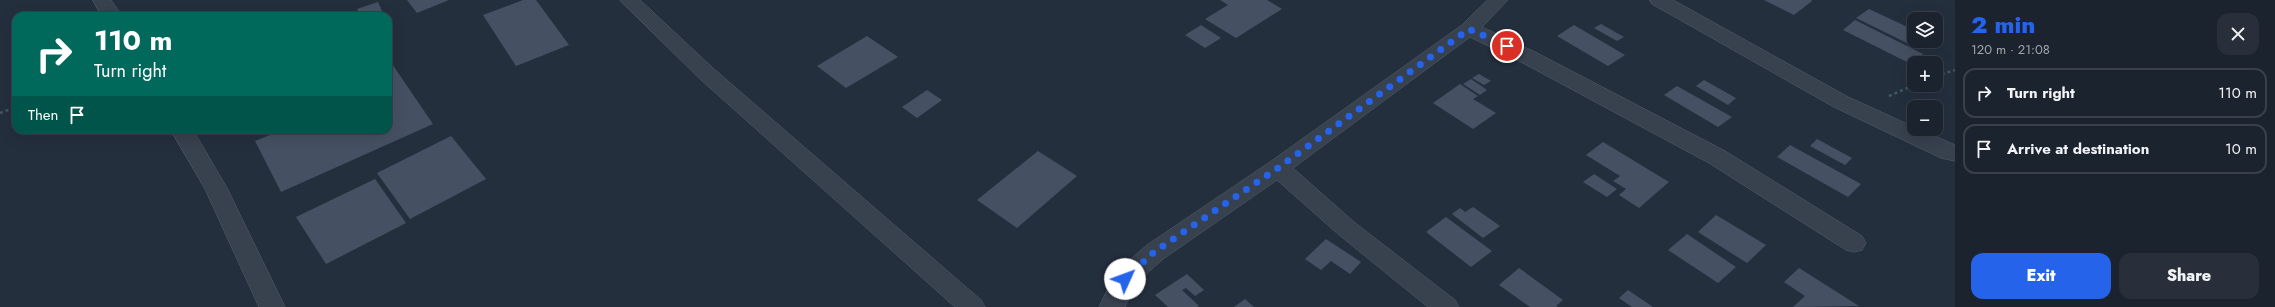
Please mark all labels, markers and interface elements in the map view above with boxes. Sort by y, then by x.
text: 2 min [1971,7,2035,42]
map controls [1907,12,1943,136]
button: layers [1907,12,1943,48]
button: close [2217,13,2259,55]
text: 110 m [94,20,172,61]
icon: right [28,28,80,80]
pin [1490,29,1524,63]
icon: arrive [1496,35,1518,57]
text: 120 m · 21:08 [1971,40,2050,59]
button: + [1907,56,1943,92]
text: Turn right [94,58,166,84]
icon: right [1973,82,1995,104]
text: Turn right [2007,82,2075,104]
text: 110 m [2218,82,2257,104]
button: − [1907,100,1943,136]
text: Then [28,104,58,126]
icon: arrive [66,104,88,126]
icon: arrive [1973,138,1995,160]
text: Arrive at destination [2007,138,2149,160]
text: 10 m [2225,138,2257,160]
button: Exit [1971,253,2111,299]
button: Share [2119,253,2259,299]
position arrow [1104,258,1146,300]

